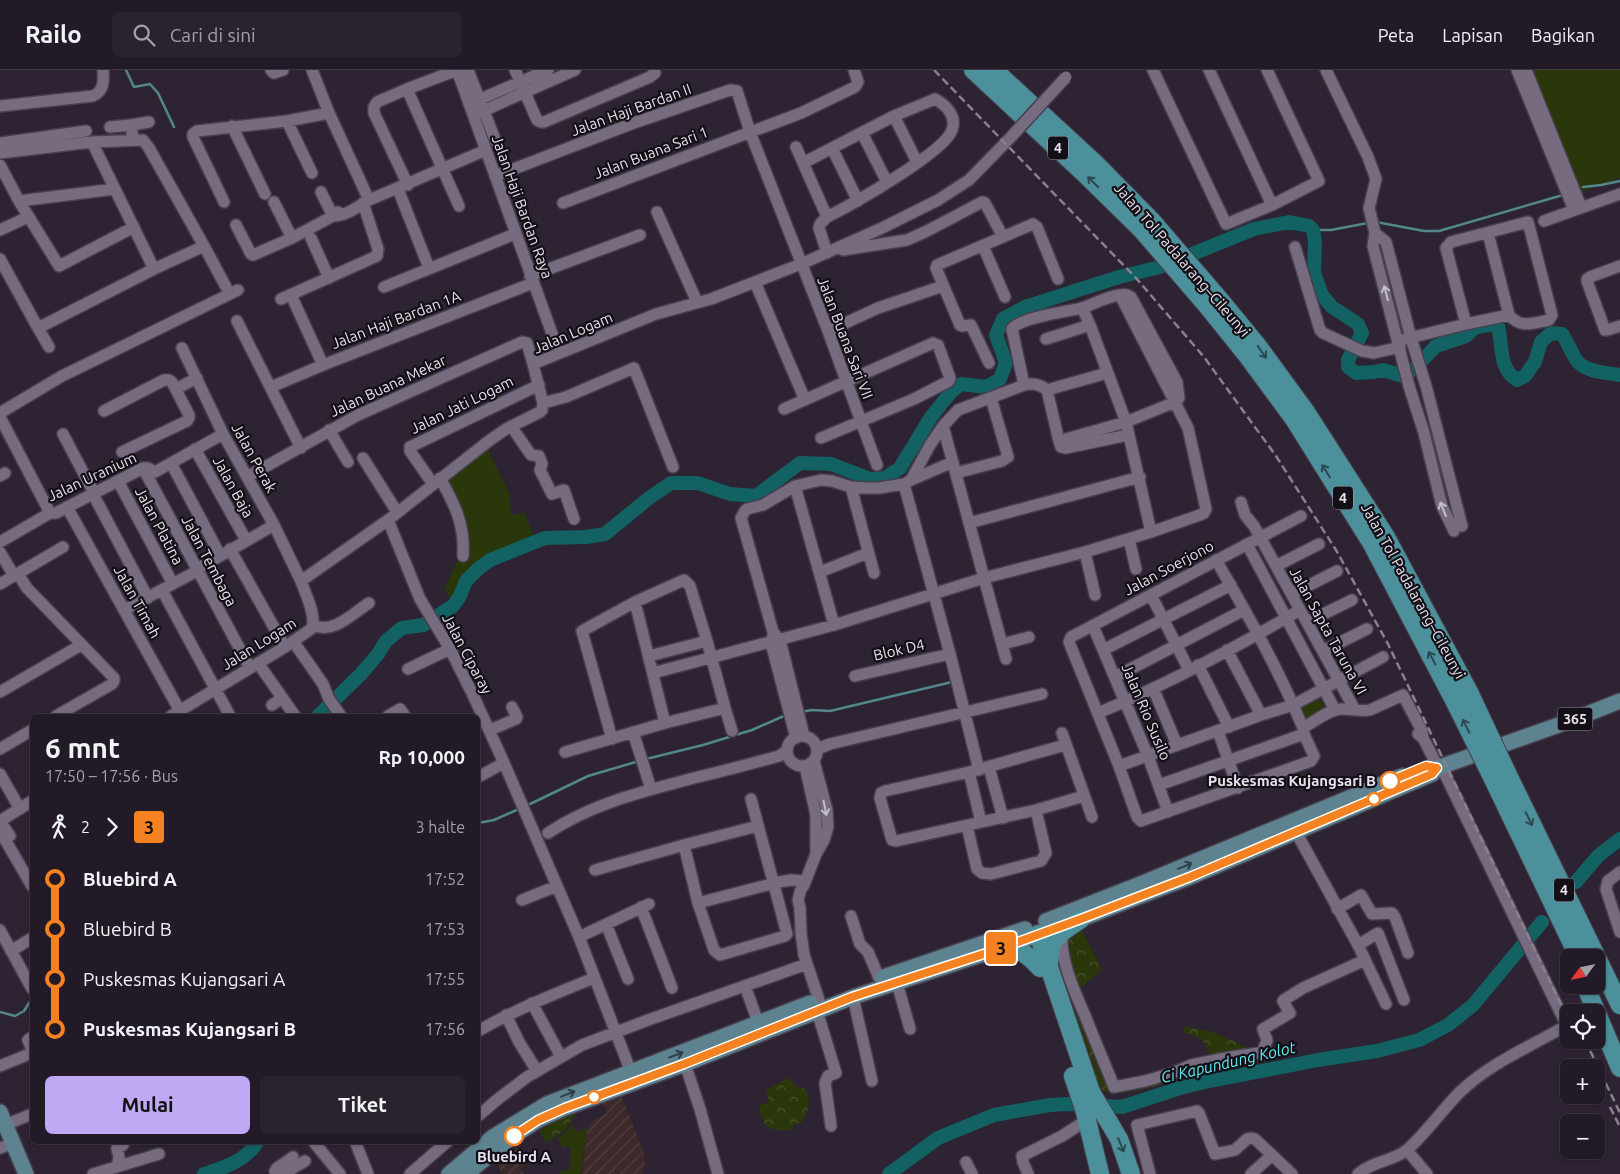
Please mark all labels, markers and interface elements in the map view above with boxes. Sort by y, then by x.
search box [112,12,462,57]
text: Railo [25,21,82,48]
icon: search [130,21,158,49]
text: Cari di sini [170,24,256,46]
text: Peta [1378,25,1414,45]
text: Lapisan [1442,25,1503,45]
text: Bagikan [1531,25,1595,45]
street label: Jalan Haji Bardan II [568,80,693,139]
street label: Jalan Buana Sari 1 [591,123,710,182]
street label: Jalan Haji Bardan Raya [489,133,556,281]
road number: 4 [1048,136,1068,160]
one-way arrow [1087,176,1100,188]
street label: Jalan Tol Padalarang–Cileunyi [1111,179,1254,340]
street label: Jalan Buana Sari VII [814,274,877,401]
one-way arrow [1380,286,1390,302]
street label: Jalan Haji Bardan 1A [329,287,463,352]
street label: Jalan Logam [531,308,615,357]
one-way arrow [1257,345,1267,359]
street label: Jalan Buana Mekar [327,351,449,420]
street label: Jalan Jati Logam [407,372,516,437]
street label: Jalan Perak [228,420,281,496]
street label: Jalan Uranium [45,449,139,505]
street label: Jalan Baja [210,453,257,520]
one-way arrow [1321,465,1331,479]
street label: Jalan Platina [132,484,187,567]
road number: 4 [1333,486,1353,509]
street label: Jalan Tol Padalarang–Cileunyi [1358,500,1469,682]
one-way arrow [1438,502,1448,517]
street label: Jalan Tembaga [178,512,241,609]
street label: Jalan Soerjono [1121,537,1217,598]
street label: Jalan Timah [111,563,164,641]
street label: Jalan Sapta Taruna VI [1286,564,1371,697]
street label: Jalan Ciparay [439,611,496,697]
street label: Jalan Logam [218,614,299,673]
street label: Blok D4 [871,635,926,664]
one-way arrow [1427,651,1437,666]
street label: Jalan Rio Susilo [1118,661,1174,763]
road number: 365 [1558,708,1592,731]
one-way arrow [1461,718,1471,733]
text: 6 mnt [45,732,120,763]
text: Rp 10,000 [378,746,465,768]
text: 17:50 – 17:56 · Bus [45,767,178,785]
marker: Puskesmas Kujangsari B [1380,771,1400,791]
place label: Puskesmas Kujangsari B [1208,772,1376,789]
unlabelled marker [1367,792,1381,806]
one-way arrow [821,800,831,816]
one-way arrow [1525,811,1534,826]
icon: walk [45,813,73,841]
icon: forward [98,813,126,841]
text: 3 [144,817,154,837]
text: 2 [81,818,90,836]
text: 3 halte [416,818,465,836]
one-way arrow [1177,860,1192,870]
text: Bluebird A [83,868,177,890]
text: 17:52 [425,870,465,888]
road number: 4 [1554,878,1574,902]
text: Bluebird B [83,918,172,940]
text: 17:53 [425,920,465,938]
line badge: 3 [985,932,1017,964]
text: 3 [996,938,1006,958]
north arrow [1560,949,1605,994]
map controls [1560,949,1605,1159]
text: Puskesmas Kujangsari A [83,968,285,990]
text: 17:55 [425,970,465,988]
button: locate [1560,1004,1605,1049]
text: Puskesmas Kujangsari B [83,1018,296,1040]
text: 17:56 [425,1020,465,1038]
water label: Ci Kapundung Kolot [1159,1038,1298,1086]
one-way arrow [668,1049,683,1059]
button: + [1560,1059,1605,1104]
button: Mulai [45,1076,250,1134]
button: Tiket [260,1076,465,1134]
one-way arrow [560,1089,576,1098]
unlabelled marker [587,1090,601,1104]
button: − [1560,1114,1605,1159]
marker: Bluebird A [504,1126,524,1146]
one-way arrow [1117,1137,1126,1152]
place label: Bluebird A [477,1148,552,1165]

